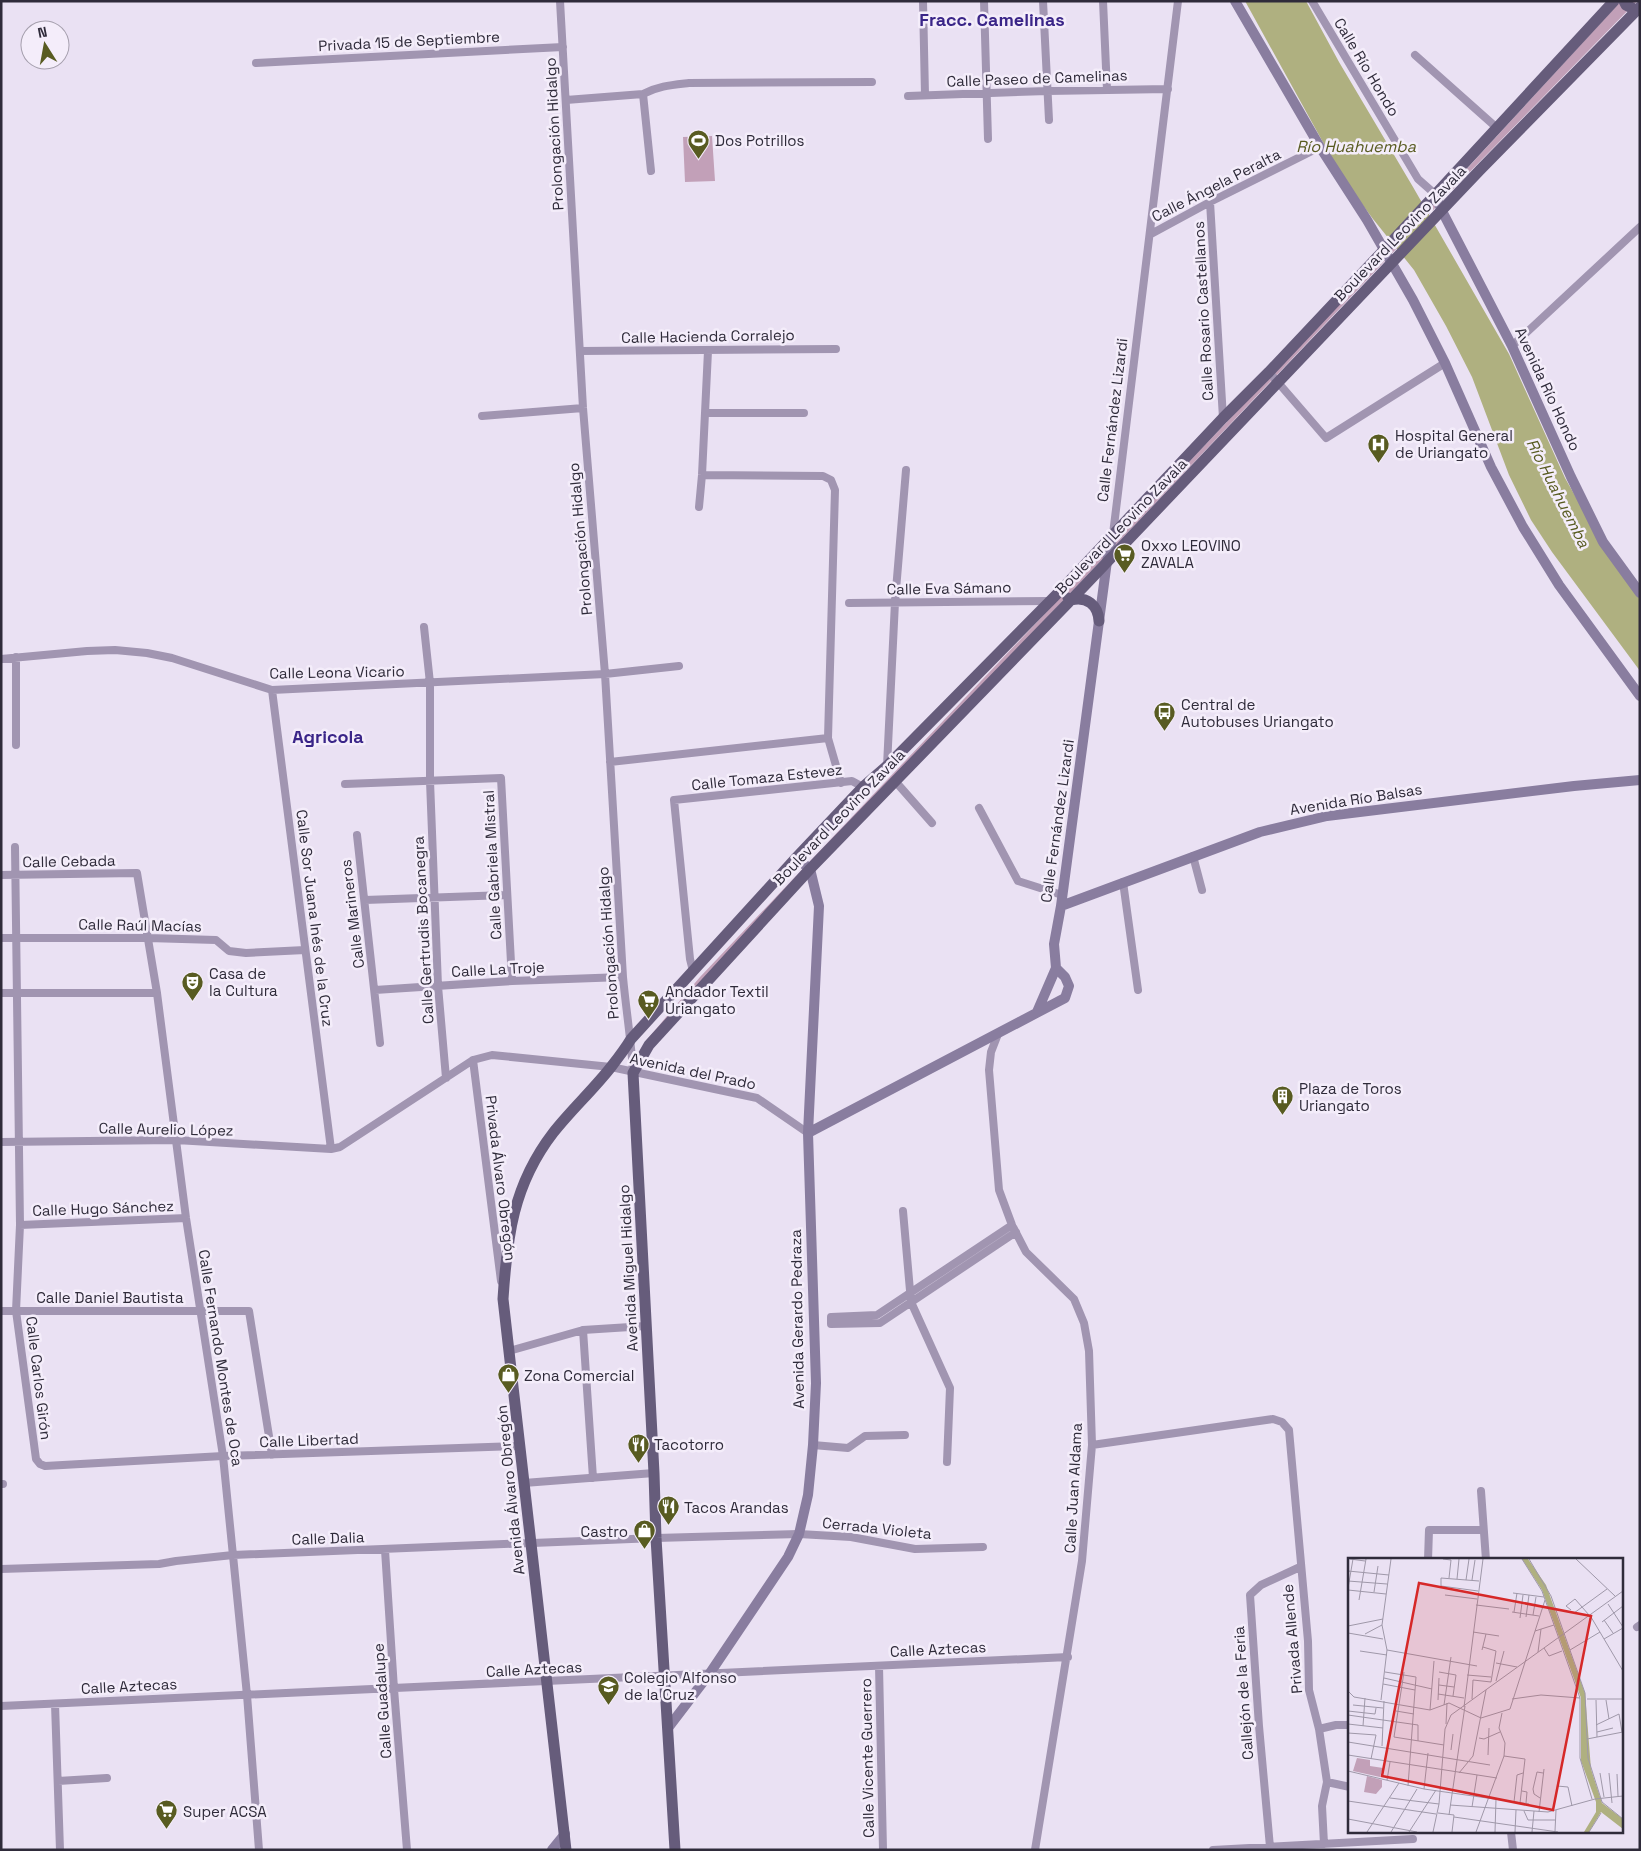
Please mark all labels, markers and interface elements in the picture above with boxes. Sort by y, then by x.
district label: Fracc. Camelinas [919,8,1065,31]
street label: Calle Río Hondo [1330,14,1404,120]
north arrow [20,20,70,70]
text: N [36,23,49,42]
street label: Privada 15 de Septiembre [318,27,500,55]
street label: Prolongación Hidalgo [541,57,567,211]
street label: Calle Paseo de Camelinas [946,65,1128,91]
sports icon: Dos Potrillos [687,128,711,159]
place label: Dos Potrillos [715,131,805,150]
water label: Río Huahuemba [1296,136,1417,157]
street label: Calle Ángela Peralta [1148,144,1284,226]
street label: Boulevard Leovino Zavala [1330,161,1470,305]
street label: Calle Rosario Castellanos [1189,221,1217,401]
street label: Avenida Río Hondo [1511,324,1585,454]
street label: Calle Hacienda Corralejo [621,325,795,347]
street label: Calle Fernández Lizardi [1093,337,1131,503]
place label: Hospital General de Uriangato [1395,426,1513,462]
hospital icon: Hospital General de Uriangato [1367,432,1391,463]
water label: Río Huahuemba [1521,435,1595,552]
street label: Boulevard Leovino Zavala [1051,454,1191,598]
street label: Prolongación Hidalgo [564,462,596,616]
place label: Oxxo LEOVINO ZAVALA [1141,536,1241,572]
supermarket icon: Oxxo LEOVINO ZAVALA [1113,542,1137,573]
street label: Calle Eva Sámano [886,577,1012,599]
street label: Calle Leona Vicario [269,661,405,683]
place label: Central de Autobuses Uriangato [1181,695,1334,731]
bus stop icon: Central de Autobuses Uriangato [1153,701,1177,732]
district label: Agricola [292,725,364,748]
street label: Calle Fernández Lizardi [1036,738,1078,904]
street label: Boulevard Leovino Zavala [769,745,909,889]
street label: Calle Tomaza Estevez [690,760,844,794]
street label: Avenida Río Balsas [1289,779,1424,819]
street label: Calle Gabriela Mistral [479,790,505,940]
street label: Calle Sor Juana Inés de la Cruz [292,808,338,1028]
street label: Calle Gertrudis Bocanegra [409,835,437,1024]
street label: Calle Cebada [22,851,116,871]
street label: Calle Marineros [336,858,368,970]
street label: Prolongación Hidalgo [593,866,623,1020]
street label: Calle Raúl Macías [78,914,202,936]
street label: Calle La Troje [451,957,545,981]
place label: Casa de la Cultura [209,964,278,1000]
theatre icon: Casa de la Cultura [181,970,205,1001]
place label: Andador Textil Uriangato [665,982,769,1018]
supermarket icon: Andador Textil Uriangato [637,988,661,1019]
street label: Avenida del Prado [628,1048,758,1094]
place label: Plaza de Toros Uriangato [1299,1079,1402,1115]
building icon: Plaza de Toros Uriangato [1271,1085,1295,1116]
street label: Privada Álvaro Obregón [481,1094,521,1262]
street label: Calle Aurelio López [98,1118,234,1140]
street label: Avenida Miguel Hidalgo [614,1184,642,1352]
street label: Calle Hugo Sánchez [32,1196,174,1220]
street label: Avenida Gerardo Pedraza [786,1229,808,1409]
street label: Calle Fernando Montes de Oca [194,1248,248,1468]
street label: Calle Daniel Bautista [36,1288,184,1307]
street label: Calle Carlos Girón [22,1315,56,1441]
shop icon: Zona Comercial [496,1363,520,1394]
place label: Zona Comercial [524,1366,634,1385]
street label: Avenida Álvaro Obregón [492,1404,528,1576]
street label: Calle Juan Aldama [1060,1422,1086,1554]
street label: Calle Libertad [259,1429,359,1451]
restaurant icon: Tacotorro [626,1432,650,1463]
place label: Tacotorro [654,1435,724,1454]
restaurant icon: Tacos Arandas [656,1495,680,1526]
place label: Tacos Arandas [684,1498,789,1517]
street label: Cerrada Violeta [821,1513,933,1543]
shop icon: Castro [632,1519,656,1550]
place label: Castro [581,1522,628,1541]
street label: Calle Dalia [291,1527,365,1549]
inset map [1348,1558,1624,1834]
street label: Privada Allende [1278,1583,1306,1695]
street label: Callejón de la Feria [1229,1625,1257,1760]
street label: Calle Aztecas [889,1637,987,1661]
street label: Calle Guadalupe [368,1643,396,1759]
street label: Calle Aztecas [485,1657,583,1681]
place label: Colegio Alfonso de la Cruz [624,1668,737,1704]
street label: Calle Aztecas [80,1674,178,1698]
school or university icon: Colegio Alfonso de la Cruz [596,1674,620,1705]
street label: Calle Vicente Guerrero [856,1678,878,1838]
supermarket icon: Super ACSA [155,1799,179,1830]
place label: Super ACSA [183,1802,267,1821]

